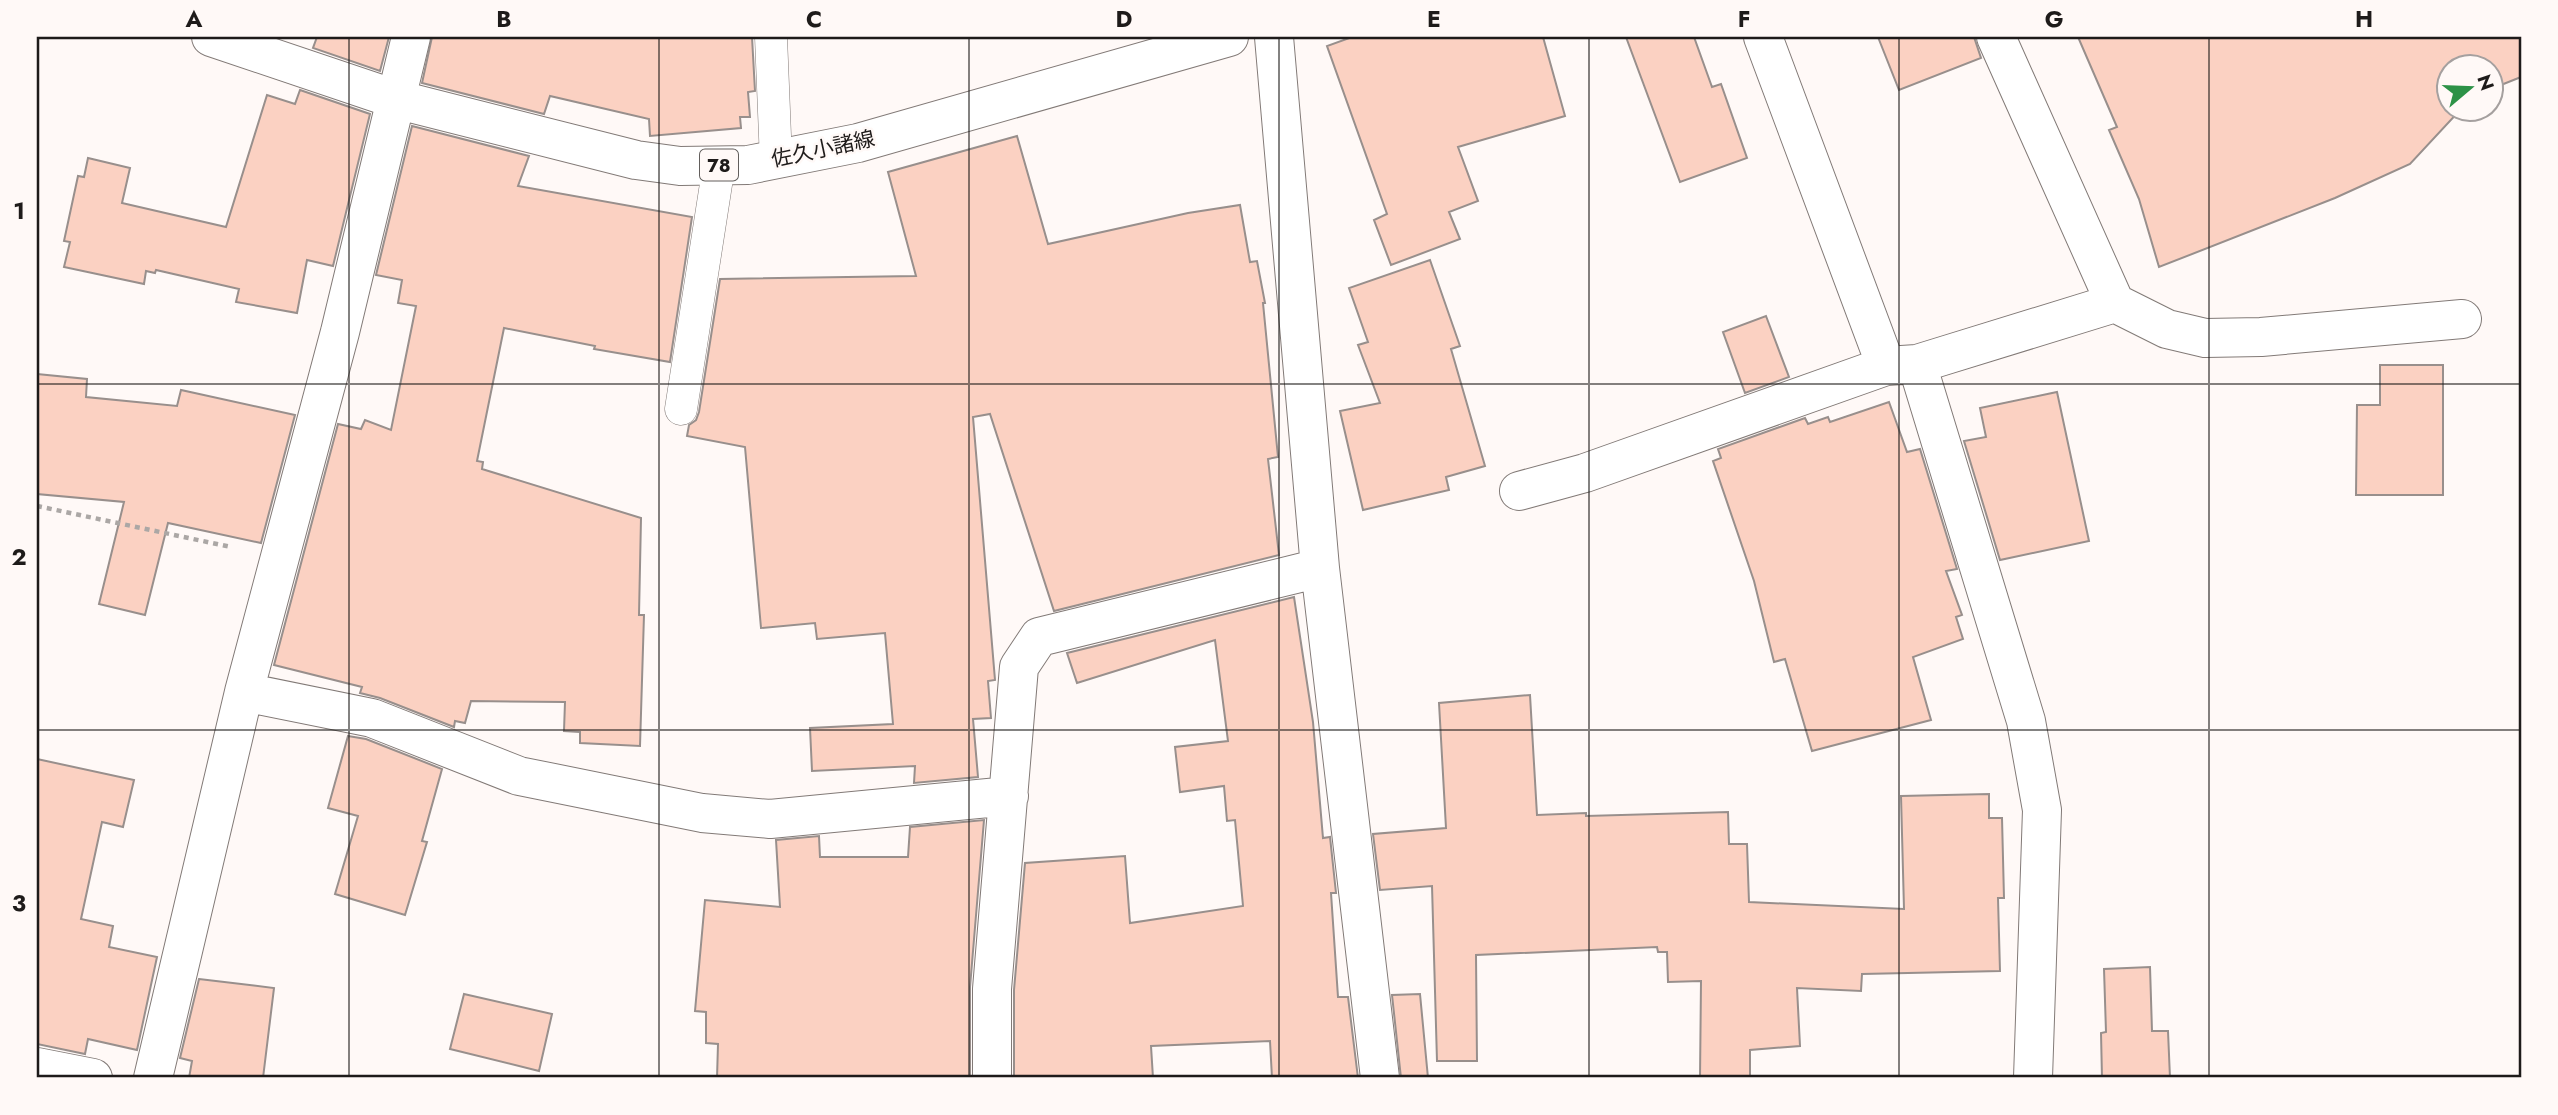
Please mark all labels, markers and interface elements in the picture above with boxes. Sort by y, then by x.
text: A [185,2,203,36]
text: B [496,2,512,36]
text: C [806,2,822,36]
text: D [1116,2,1133,36]
text: E [1427,2,1441,36]
text: F [1738,2,1750,36]
text: G [2045,2,2063,36]
text: H [2355,2,2373,36]
north arrow [2436,52,2506,122]
text: N [2470,71,2501,94]
street label: 佐久小諸線 [769,123,877,175]
road number: 78 [700,150,738,181]
text: 1 [13,194,25,228]
text: 2 [11,540,27,574]
text: 3 [12,886,26,920]

